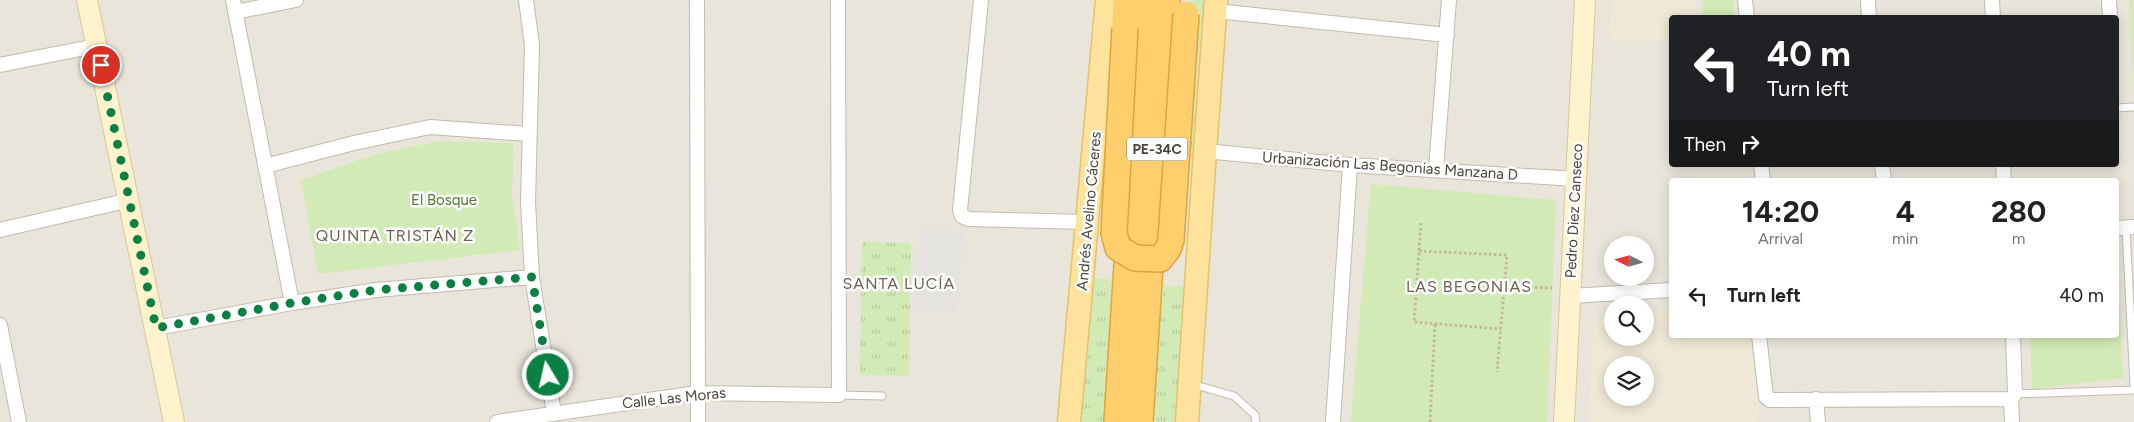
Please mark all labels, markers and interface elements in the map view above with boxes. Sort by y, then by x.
text: 40 m [1767,33,1851,75]
icon: left [1684,35,1749,100]
pin [80,44,122,86]
icon: arrive [87,51,115,79]
text: Turn left [1767,75,1849,102]
icon: right [1736,130,1764,158]
street label: Andrés Avelino Cáceres [1073,131,1105,291]
text: Then [1684,133,1726,156]
road number: PE-34C [1127,138,1187,160]
street label: Pedro Diez Canseco [1561,143,1587,279]
street label: Urbanización Las Begonias Manzana D [1262,148,1518,184]
park label: El Bosque [411,191,477,209]
text: 14:20 [1742,193,1819,230]
text: 4 [1896,193,1915,230]
text: 280 [1991,193,2046,230]
district label: QUINTA TRISTÁN Z [316,226,474,245]
text: Arrival [1758,229,1803,248]
text: min [1892,229,1918,248]
text: m [2012,229,2025,248]
north arrow [1604,236,1654,286]
map controls [1604,236,1654,406]
district label: SANTA LUCÍA [843,274,955,293]
district label: LAS BEGONIAS [1406,277,1532,296]
icon: left [1684,282,1712,310]
text: Turn left [1727,284,1801,307]
text: 40 m [2059,284,2104,307]
button: search [1604,296,1654,346]
position arrow [521,348,573,400]
button: layers [1604,356,1654,406]
street label: Calle Las Moras [621,384,727,412]

